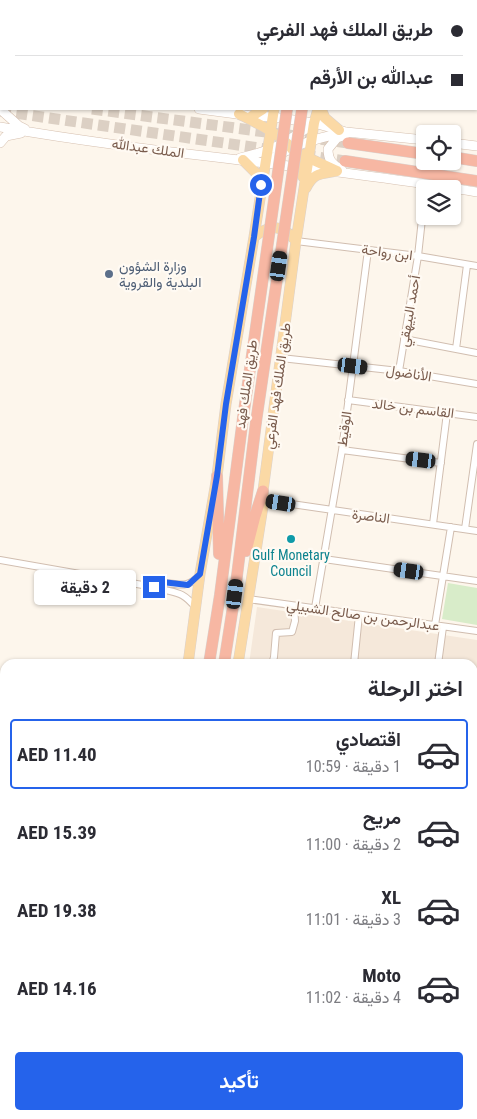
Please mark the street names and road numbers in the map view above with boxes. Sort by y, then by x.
street label: الملك عبدالله [111,135,185,162]
street label: ابن رواحة [360,241,413,264]
street label: أحمد البيهقي [395,274,427,349]
street label: طريق الملك فهد الفرعي [260,322,298,451]
street label: طريق الملك فهد [232,339,261,430]
street label: الأناضول [385,362,433,386]
street label: القاسم بن خالد [371,395,455,422]
street label: الوقيط [334,410,355,448]
street label: الناصرة [351,506,391,527]
street label: عبدالرحمن بن صالح الشبيلي [285,596,440,638]

